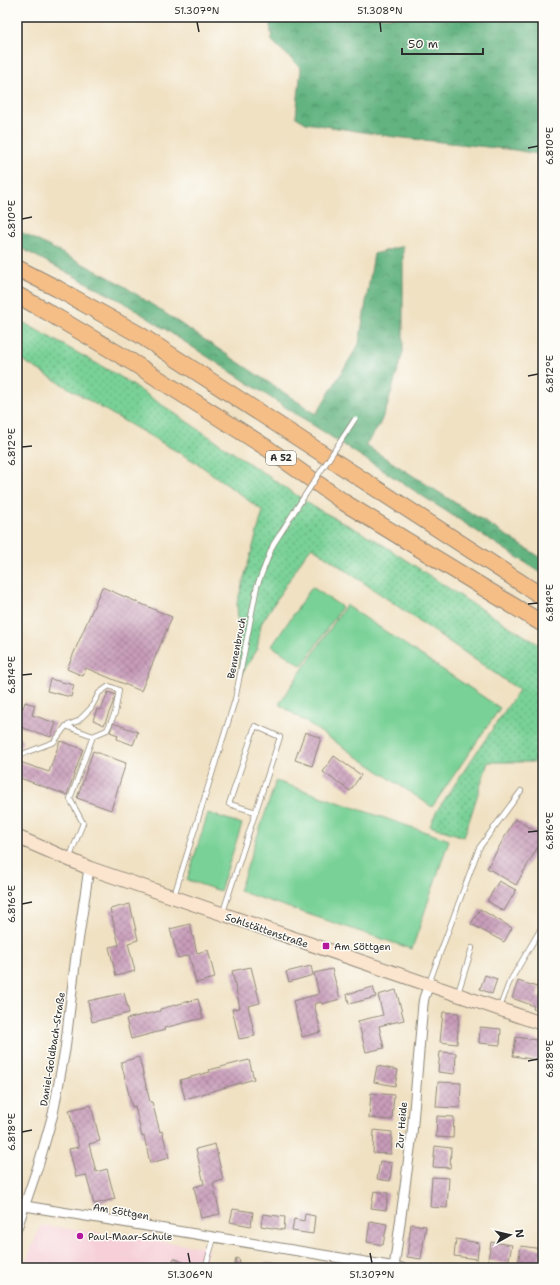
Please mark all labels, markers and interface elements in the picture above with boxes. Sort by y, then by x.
text: 51.307°N [175,4,219,17]
text: 51.308°N [357,4,403,17]
scale bar [402,30,483,56]
text: 50 m [408,36,438,52]
text: 6.810°E [543,127,556,165]
text: 6.810°E [5,200,18,238]
text: 6.812°E [543,355,556,393]
text: 6.812°E [5,428,18,466]
road number: A 52 [266,451,296,465]
text: 6.814°E [543,584,556,622]
street label: Bennenbruch [224,616,249,680]
text: 6.814°E [5,656,18,694]
text: 6.816°E [543,812,556,850]
text: 6.816°E [5,885,18,923]
street label: Sohlstättenstraße [224,910,310,951]
place label: Am Söttgen [334,940,391,953]
marker: Am Söttgen [321,941,331,951]
street label: Daniel-Goldbach-Straße [37,991,68,1107]
text: 6.818°E [543,1040,556,1078]
street label: Zur Heide [393,1101,410,1149]
text: 6.818°E [5,1113,18,1151]
street label: Am Söttgen [92,1200,150,1223]
north arrow [490,1215,530,1255]
text: N [511,1228,527,1239]
place label: Paul-Maar-Schule [88,1230,173,1243]
marker: Paul-Maar-Schule [75,1231,85,1241]
text: 51.306°N [167,1268,213,1281]
text: 51.307°N [350,1268,394,1281]

